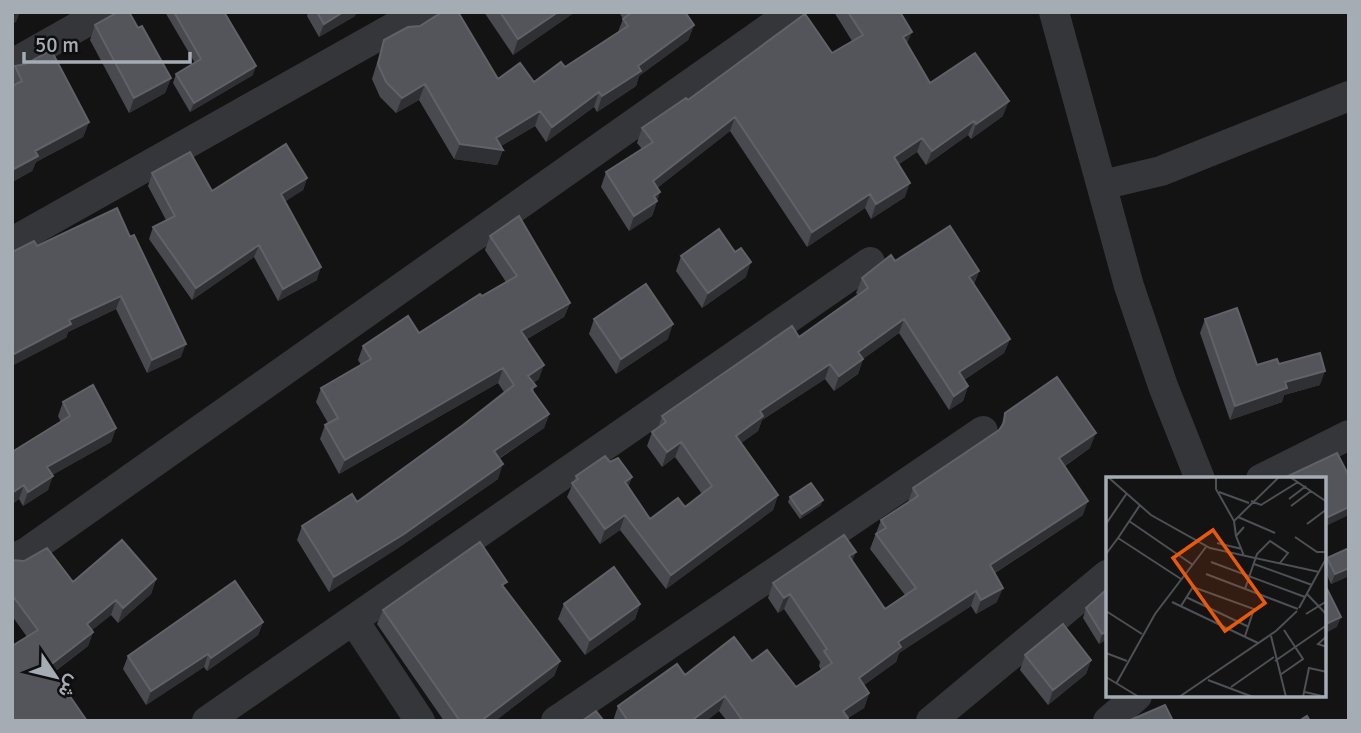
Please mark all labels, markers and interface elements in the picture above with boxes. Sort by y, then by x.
scale bar [24,21,191,65]
text: 50 m [35,32,79,58]
inset map [1106,477,1326,698]
north arrow [21,642,91,712]
text: ش [53,670,85,703]

